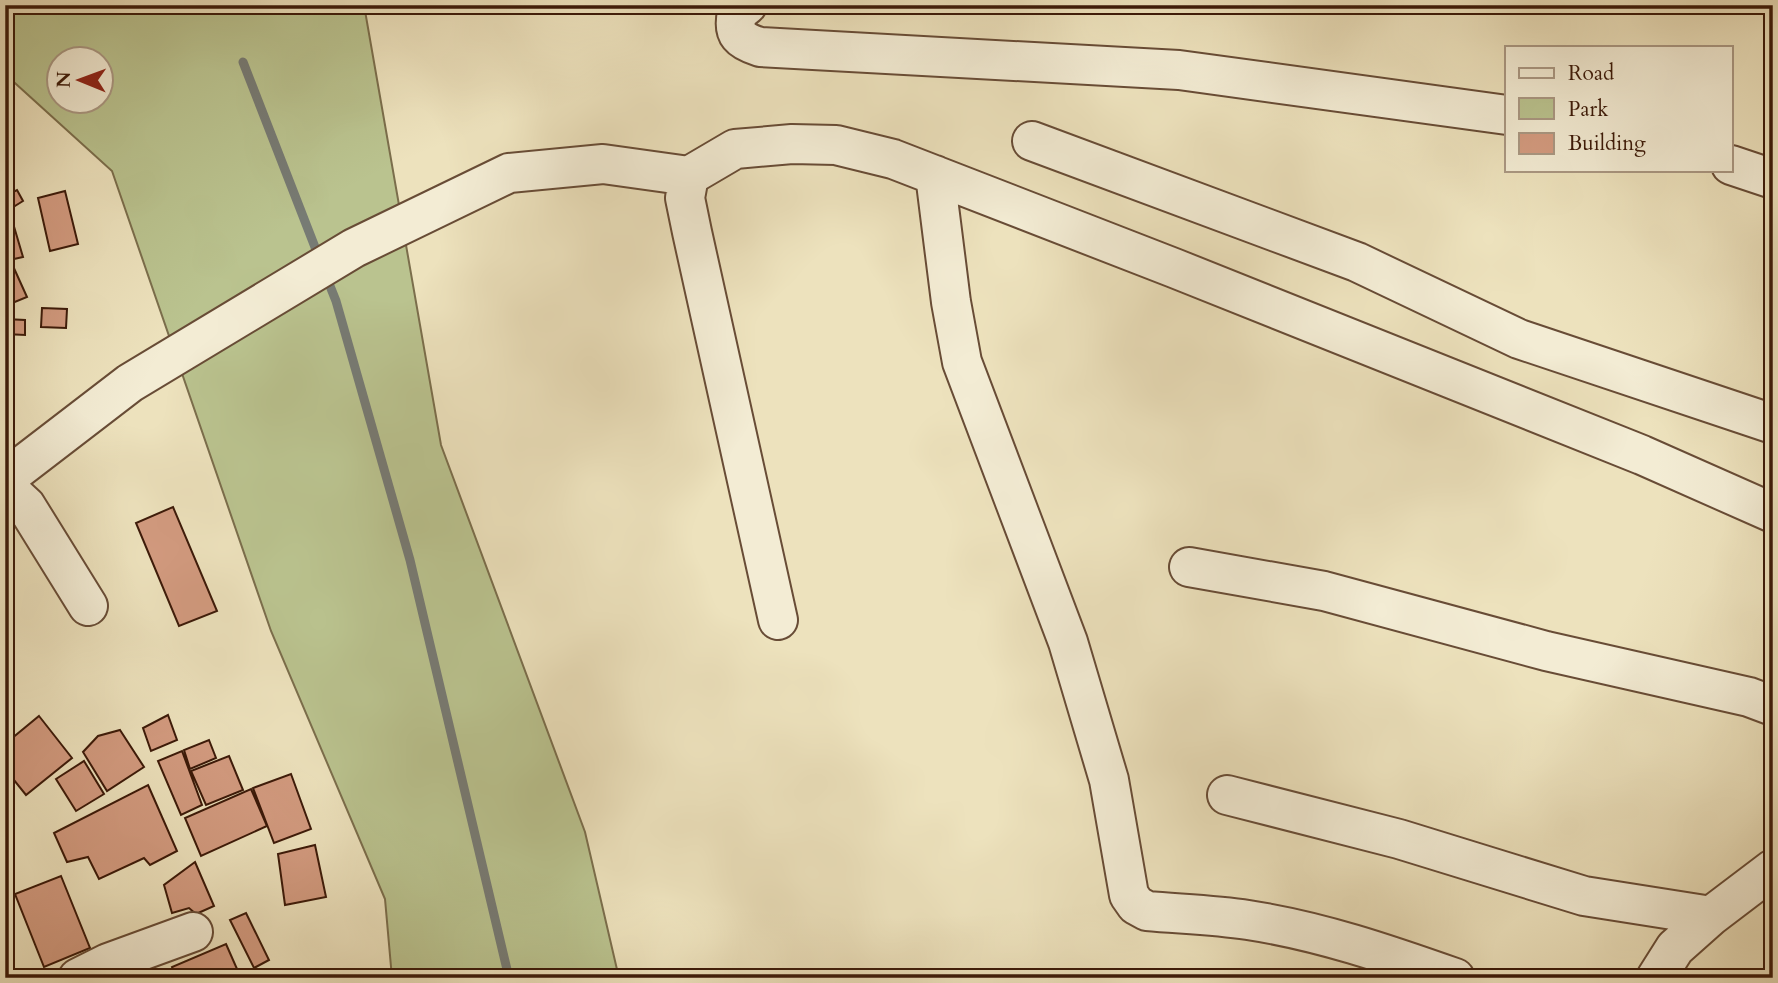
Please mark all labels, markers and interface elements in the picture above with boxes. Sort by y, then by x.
north arrow [46,46,116,116]
legend [1505,46,1732,172]
text: Road [1568,59,1614,88]
text: N [51,71,77,88]
text: Park [1568,95,1609,124]
text: Building [1568,129,1646,158]

